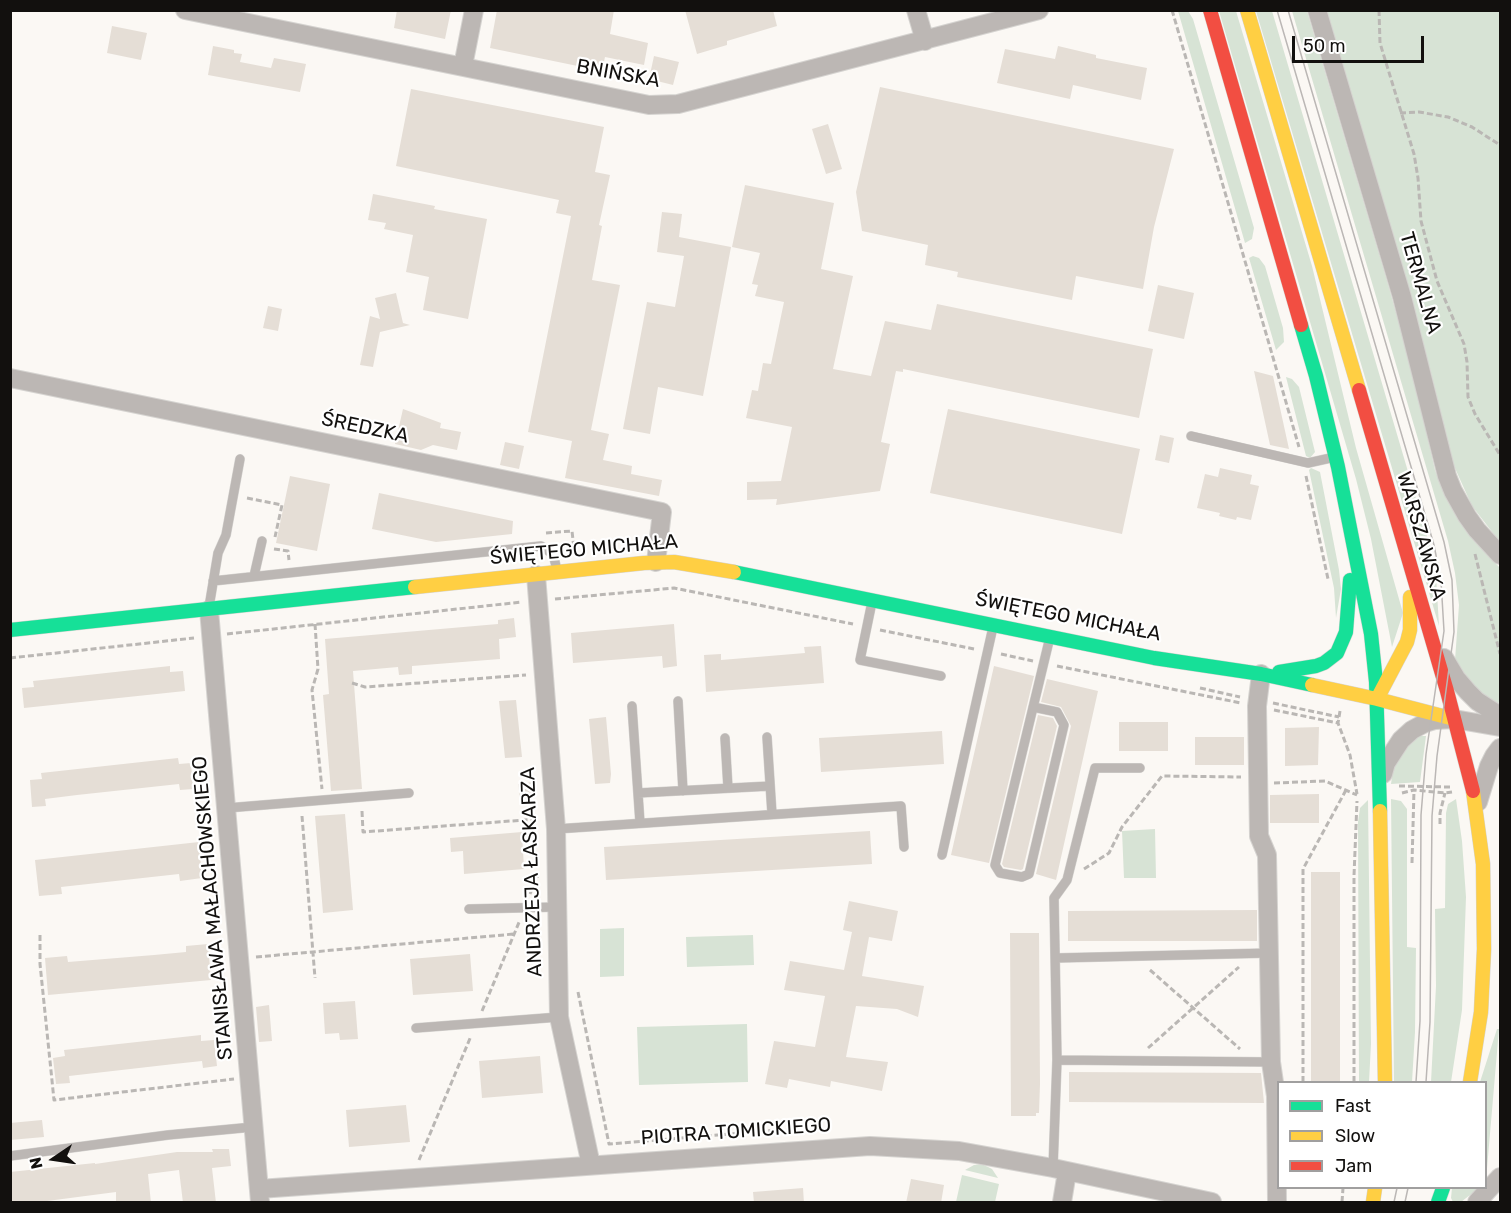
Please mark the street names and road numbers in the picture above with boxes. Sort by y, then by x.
street label: BNIŃSKA [574,55,662,93]
street label: TERMALNA [1394,229,1446,337]
street label: ŚREDZKA [319,407,411,449]
street label: WARSZAWSKA [1391,469,1451,603]
street label: ŚWIĘTEGO MICHAŁA [489,530,679,570]
street label: ŚWIĘTEGO MICHAŁA [973,587,1163,647]
street label: STANISŁAWA MAŁACHOWSKIEGO [188,755,238,1061]
street label: ANDRZEJA ŁASKARZA [516,767,548,977]
street label: PIOTRA TOMICKIEGO [640,1113,832,1151]

